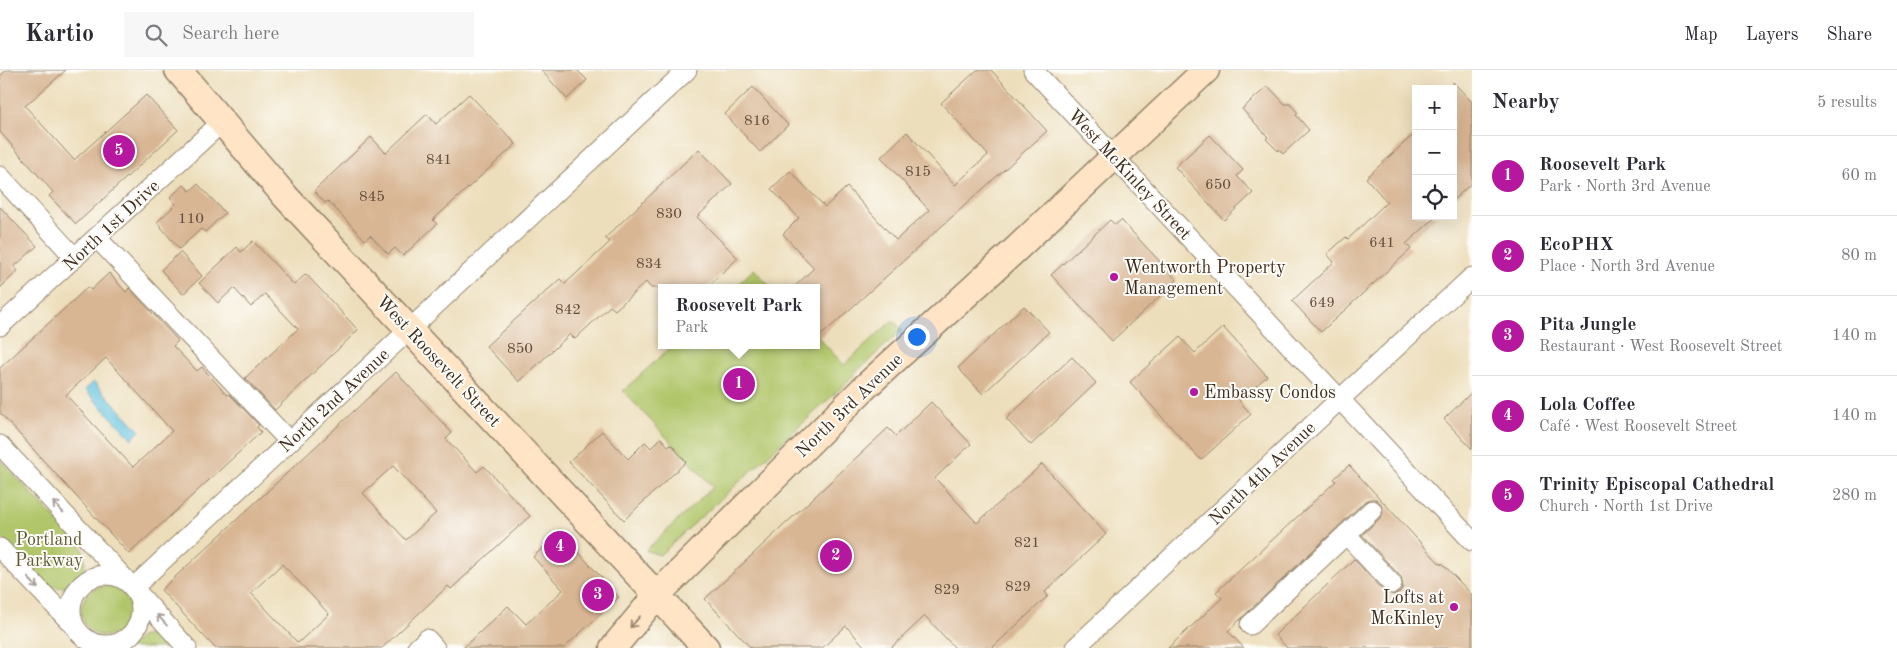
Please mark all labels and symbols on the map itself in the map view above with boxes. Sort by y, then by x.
street label: West McKinley Street [1064,106,1194,244]
house number: 816 [744,114,770,129]
pin: 5 [103,132,135,170]
house number: 841 [426,153,452,168]
house number: 815 [905,165,931,180]
street label: North 1st Drive [60,177,163,275]
house number: 650 [1205,178,1231,193]
house number: 845 [359,190,385,205]
house number: 830 [656,207,682,222]
house number: 110 [178,212,204,227]
house number: 641 [1369,236,1395,251]
house number: 834 [636,257,662,272]
place label: Wentworth Property Management [1124,259,1286,298]
marker: Wentworth Property Management [1108,271,1120,283]
street label: West Roosevelt Street [373,292,504,431]
house number: 649 [1309,296,1335,311]
house number: 842 [555,303,581,318]
your location [904,324,930,350]
house number: 850 [507,342,533,357]
street label: North 2nd Avenue [276,345,393,456]
street label: North 3rd Avenue [793,350,907,461]
pin: 1 [723,365,755,403]
place label: Embassy Condos [1204,384,1336,402]
marker: Embassy Condos [1188,386,1200,398]
street label: North 4th Avenue [1206,419,1319,529]
one-way arrow [52,501,64,514]
pin: 4 [544,528,576,566]
park label: Portland Parkway [15,531,84,570]
house number: 821 [1014,536,1040,551]
pin: 2 [820,537,852,575]
pin: 3 [582,576,614,614]
one-way arrow [27,577,39,590]
house number: 829 [1005,580,1031,595]
house number: 829 [934,583,960,598]
place label: Lofts at McKinley [1370,589,1444,628]
marker: Lofts at McKinley [1448,601,1460,613]
one-way arrow [156,613,168,626]
one-way arrow [630,615,641,628]

